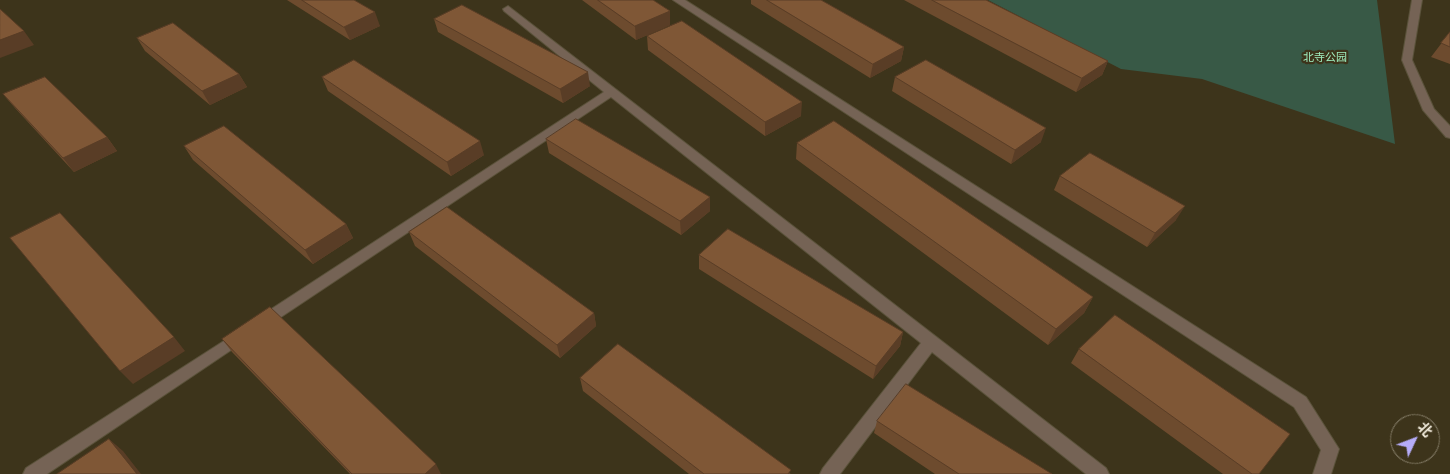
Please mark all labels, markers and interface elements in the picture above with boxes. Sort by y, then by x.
park label: 北寺公园 [1303,51,1347,65]
north arrow [1390,414,1440,464]
text: 北 [1413,418,1437,441]

